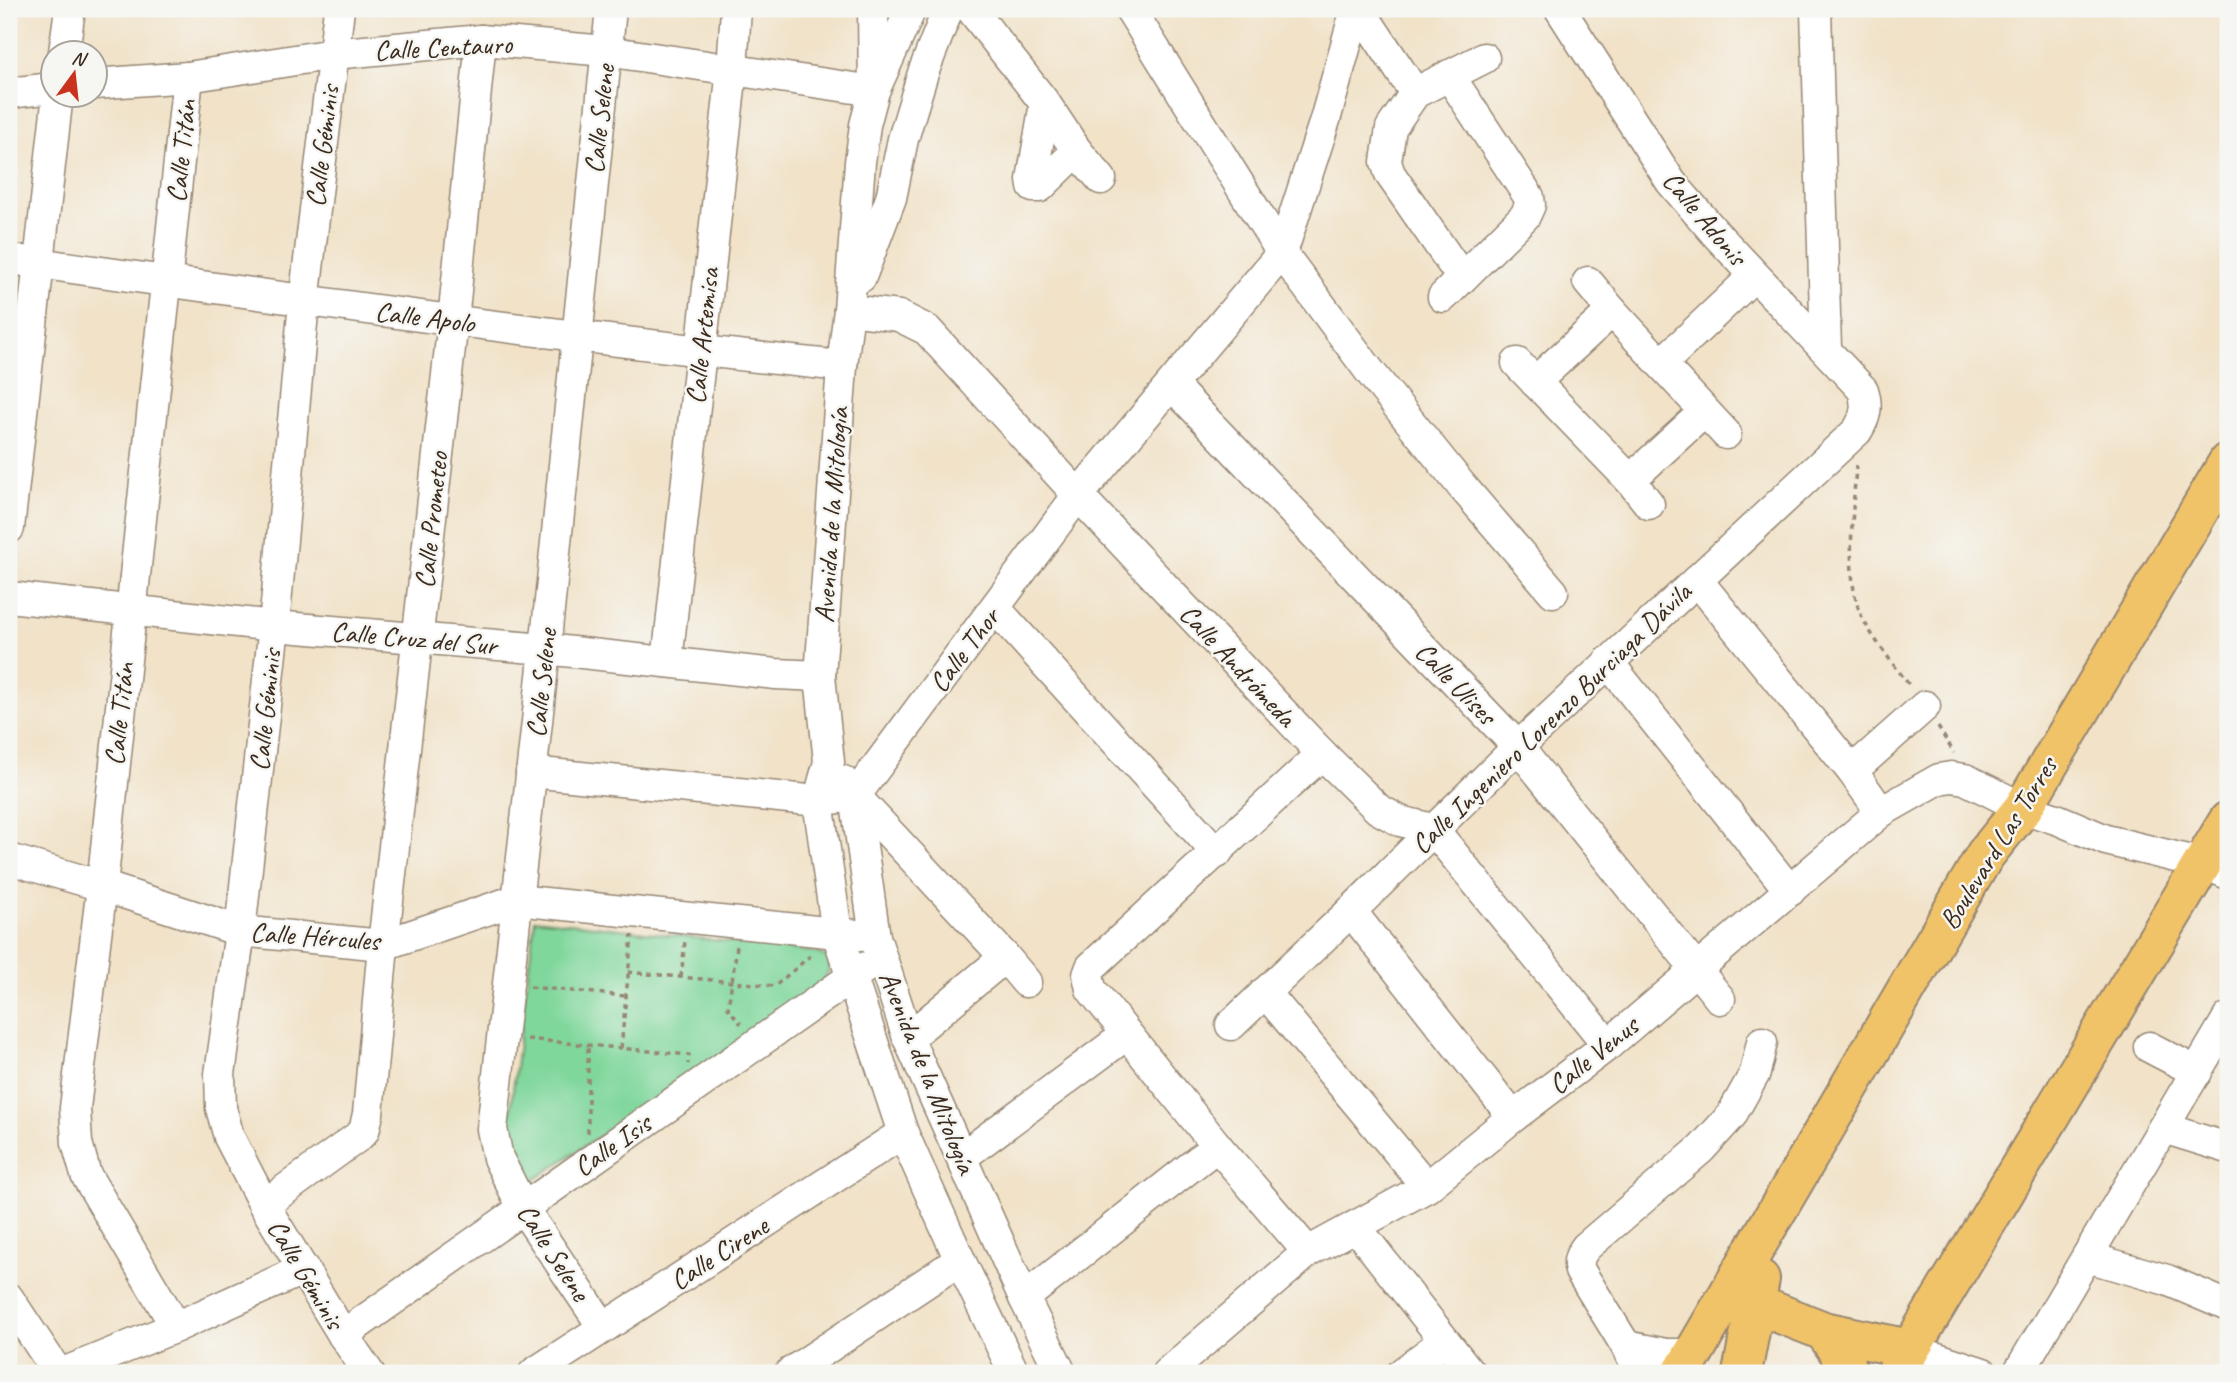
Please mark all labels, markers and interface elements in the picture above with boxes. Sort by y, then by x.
street label: Calle Centauro [373,26,515,68]
north arrow [38,38,108,108]
text: N [69,45,90,72]
street label: Calle Selene [576,61,622,175]
street label: Calle Géminis [297,81,347,209]
street label: Calle Titán [158,97,204,204]
street label: Calle Adonis [1655,163,1756,274]
street label: Calle Artemisa [677,265,727,406]
street label: Calle Apolo [373,294,479,341]
street label: Avenida de la Mitología [806,404,856,624]
street label: Calle Prometeo [406,448,456,590]
street label: Calle Ingeniero Lorenzo Burciaga Dávila [1404,574,1700,861]
street label: Calle Andrómeda [1172,596,1305,735]
street label: Calle Thor [921,599,1009,699]
street label: Calle Cruz del Sur [330,613,501,663]
street label: Calle Selene [518,625,564,739]
street label: Calle Ulises [1408,634,1506,734]
street label: Calle Géminis [241,645,289,773]
street label: Calle Titán [96,660,142,767]
street label: Boulevard Las Torres [1931,748,2066,936]
street label: Calle Hércules [249,914,383,958]
street label: Avenida de la Mitología [871,966,985,1180]
street label: Calle Venus [1541,1007,1647,1102]
street label: Calle Isis [567,1105,659,1184]
street label: Calle Selene [510,1197,599,1309]
street label: Calle Cirene [663,1207,776,1298]
street label: Calle Géminis [260,1213,354,1337]

